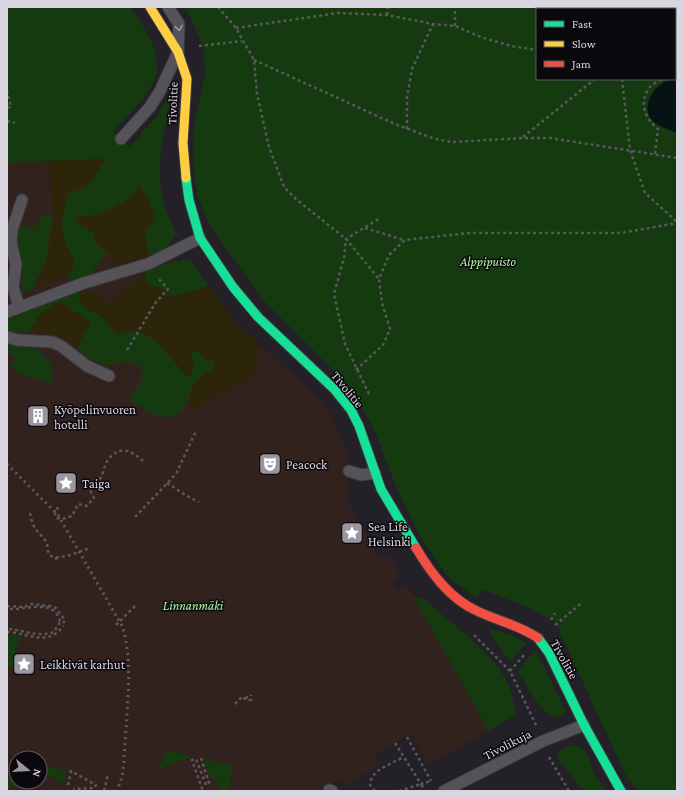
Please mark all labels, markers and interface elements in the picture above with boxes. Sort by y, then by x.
legend [536,8,676,80]
text: Fast [572,17,593,31]
one-way arrow [174,25,183,32]
text: Slow [572,37,596,51]
text: Jam [571,57,591,71]
street label: Tivolitie [164,81,181,125]
park label: Alppipuisto [459,254,516,269]
street label: Tivolitie [328,368,367,411]
place label: Kyöpelinvuoren hotelli [54,402,136,432]
building icon: Kyöpelinvuoren hotelli [25,403,51,429]
theatre icon: Peacock [257,451,283,477]
place label: Peacock [286,457,328,472]
place icon: Taiga [53,470,79,496]
place label: Taiga [82,476,110,491]
place label: Sea Life Helsinki [368,519,411,549]
place icon: Sea Life Helsinki [339,520,365,546]
park label: Linnanmäki [163,598,224,613]
street label: Tivolitie [548,637,582,682]
place icon: Leikkivät karhut [11,651,37,677]
place label: Leikkivät karhut [40,657,126,672]
street label: Tivolikuja [481,726,534,764]
north arrow [8,750,48,790]
text: N [30,768,44,779]

